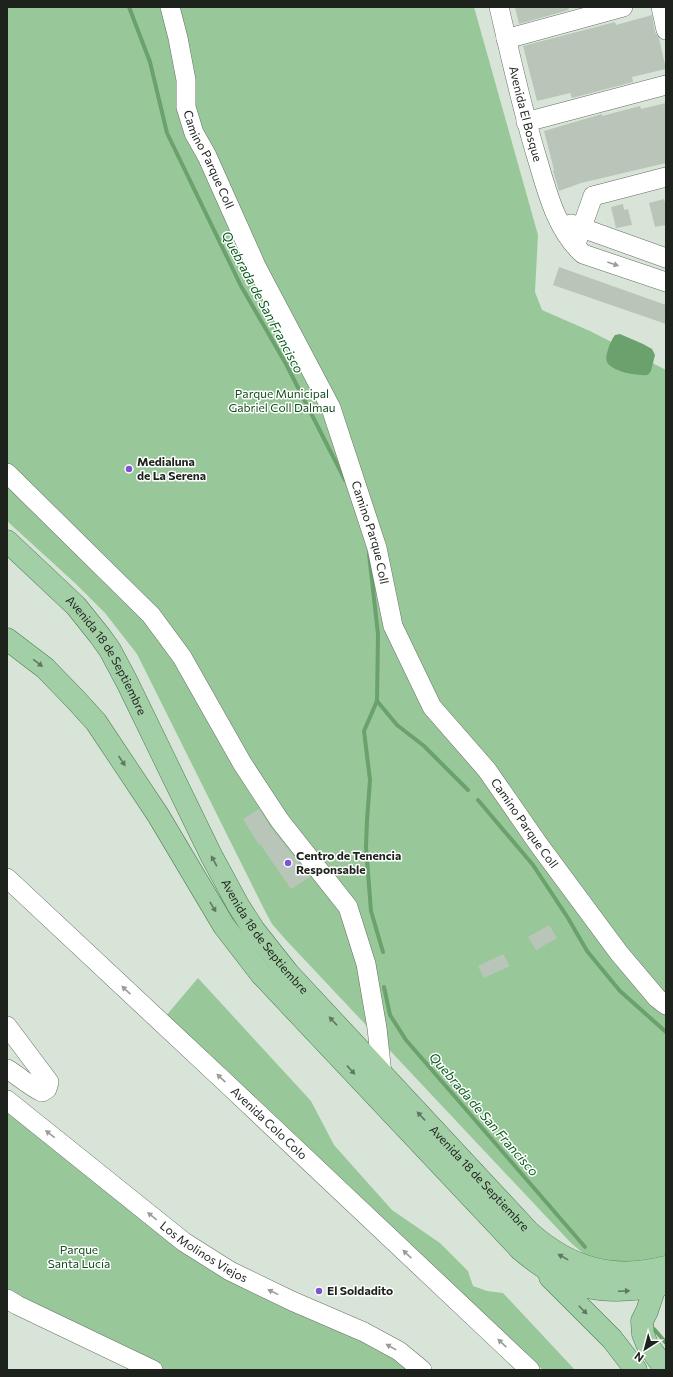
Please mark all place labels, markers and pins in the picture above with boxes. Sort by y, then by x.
place label: Medialuna de La Serena [137,454,206,482]
marker: Medialuna de La Serena [124,464,134,474]
place label: Centro de Tenencia Responsable [296,848,401,876]
marker: Centro de Tenencia Responsable [283,858,293,868]
place label: El Soldadito [327,1283,393,1297]
marker: El Soldadito [314,1286,324,1296]

